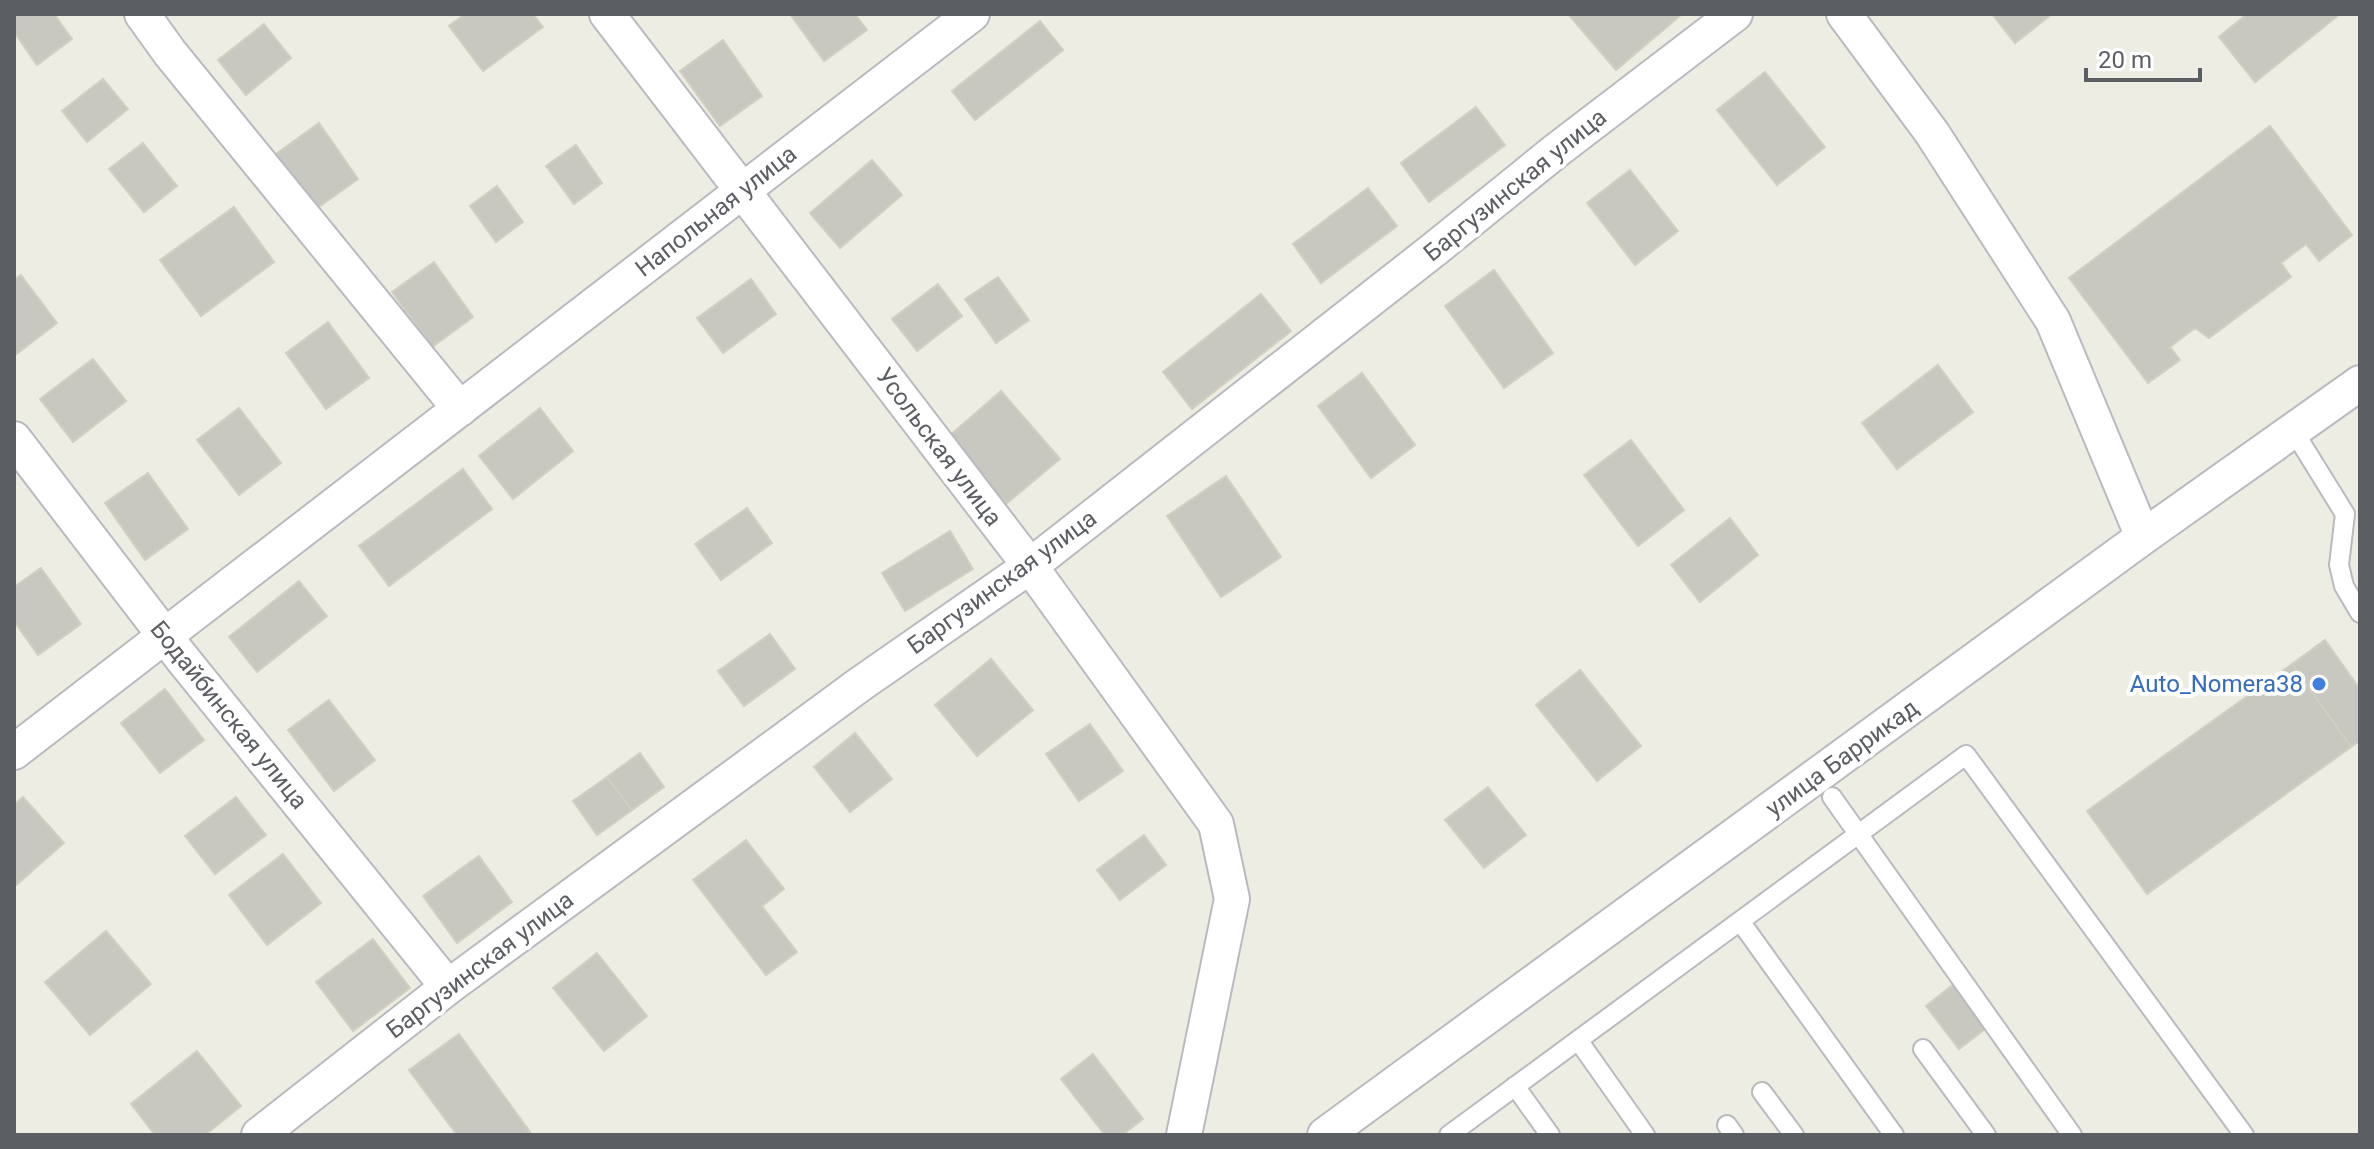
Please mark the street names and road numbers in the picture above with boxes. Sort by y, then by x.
street label: Баргузинская улица [1418,103,1612,267]
street label: Напольная улица [630,140,802,282]
street label: Усольская улица [870,362,1008,532]
street label: Баргузинская улица [902,504,1102,660]
street label: Бодайбинская улица [145,615,313,815]
street label: улица Баррикад [1760,693,1924,823]
street label: Баргузинская улица [381,886,579,1044]

